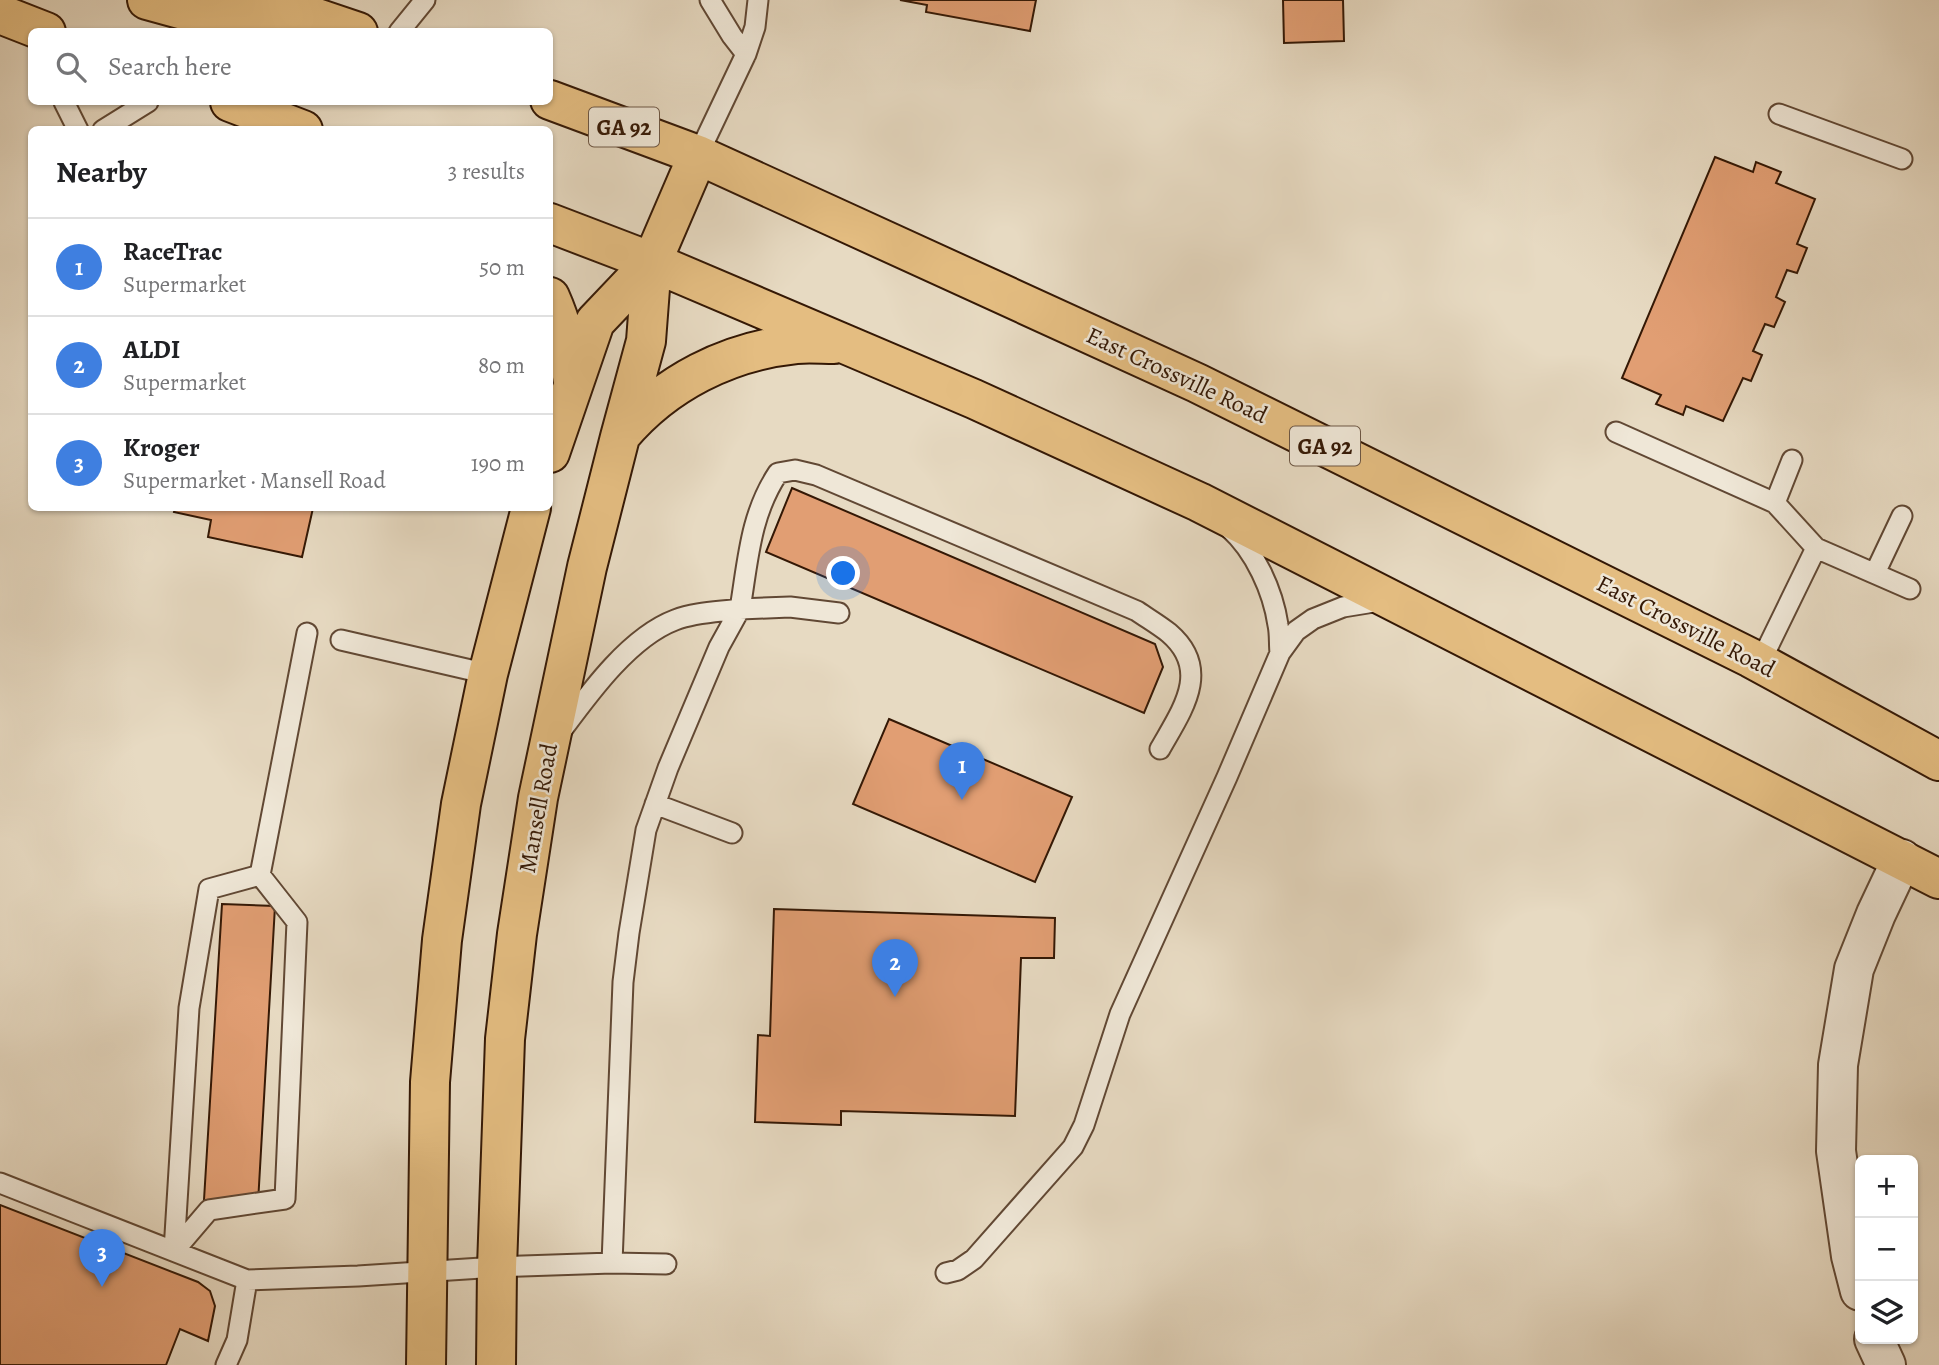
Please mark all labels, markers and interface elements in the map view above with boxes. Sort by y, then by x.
search box [28,28,553,105]
icon: search [52,48,90,86]
text: Search here [108,49,232,84]
road number: GA 92 [589,108,659,146]
text: Nearby [56,152,147,192]
text: 3 results [448,156,525,187]
text: RaceTrac [123,234,222,269]
text: 1 [75,252,83,283]
text: 50 m [479,252,525,283]
text: Supermarket [123,269,246,300]
street label: East Crossville Road [1081,319,1273,431]
text: ALDI [123,332,180,367]
text: 2 [73,350,85,381]
text: 80 m [478,350,525,381]
text: Supermarket [123,367,246,398]
road number: GA 92 [1290,426,1360,466]
text: Kroger [123,430,200,465]
text: 3 [74,448,84,479]
text: 190 m [471,448,525,479]
text: Supermarket · Mansell Road [123,465,386,496]
your location [826,556,860,590]
street label: East Crossville Road [1591,567,1781,685]
street label: Mansell Road [511,740,565,875]
pin: 1 [939,742,985,800]
pin: 2 [872,939,918,997]
map controls [1855,1155,1918,1344]
button: + [1855,1155,1918,1218]
button: − [1855,1218,1918,1281]
pin: 3 [79,1229,125,1287]
button: layers [1855,1281,1918,1344]

